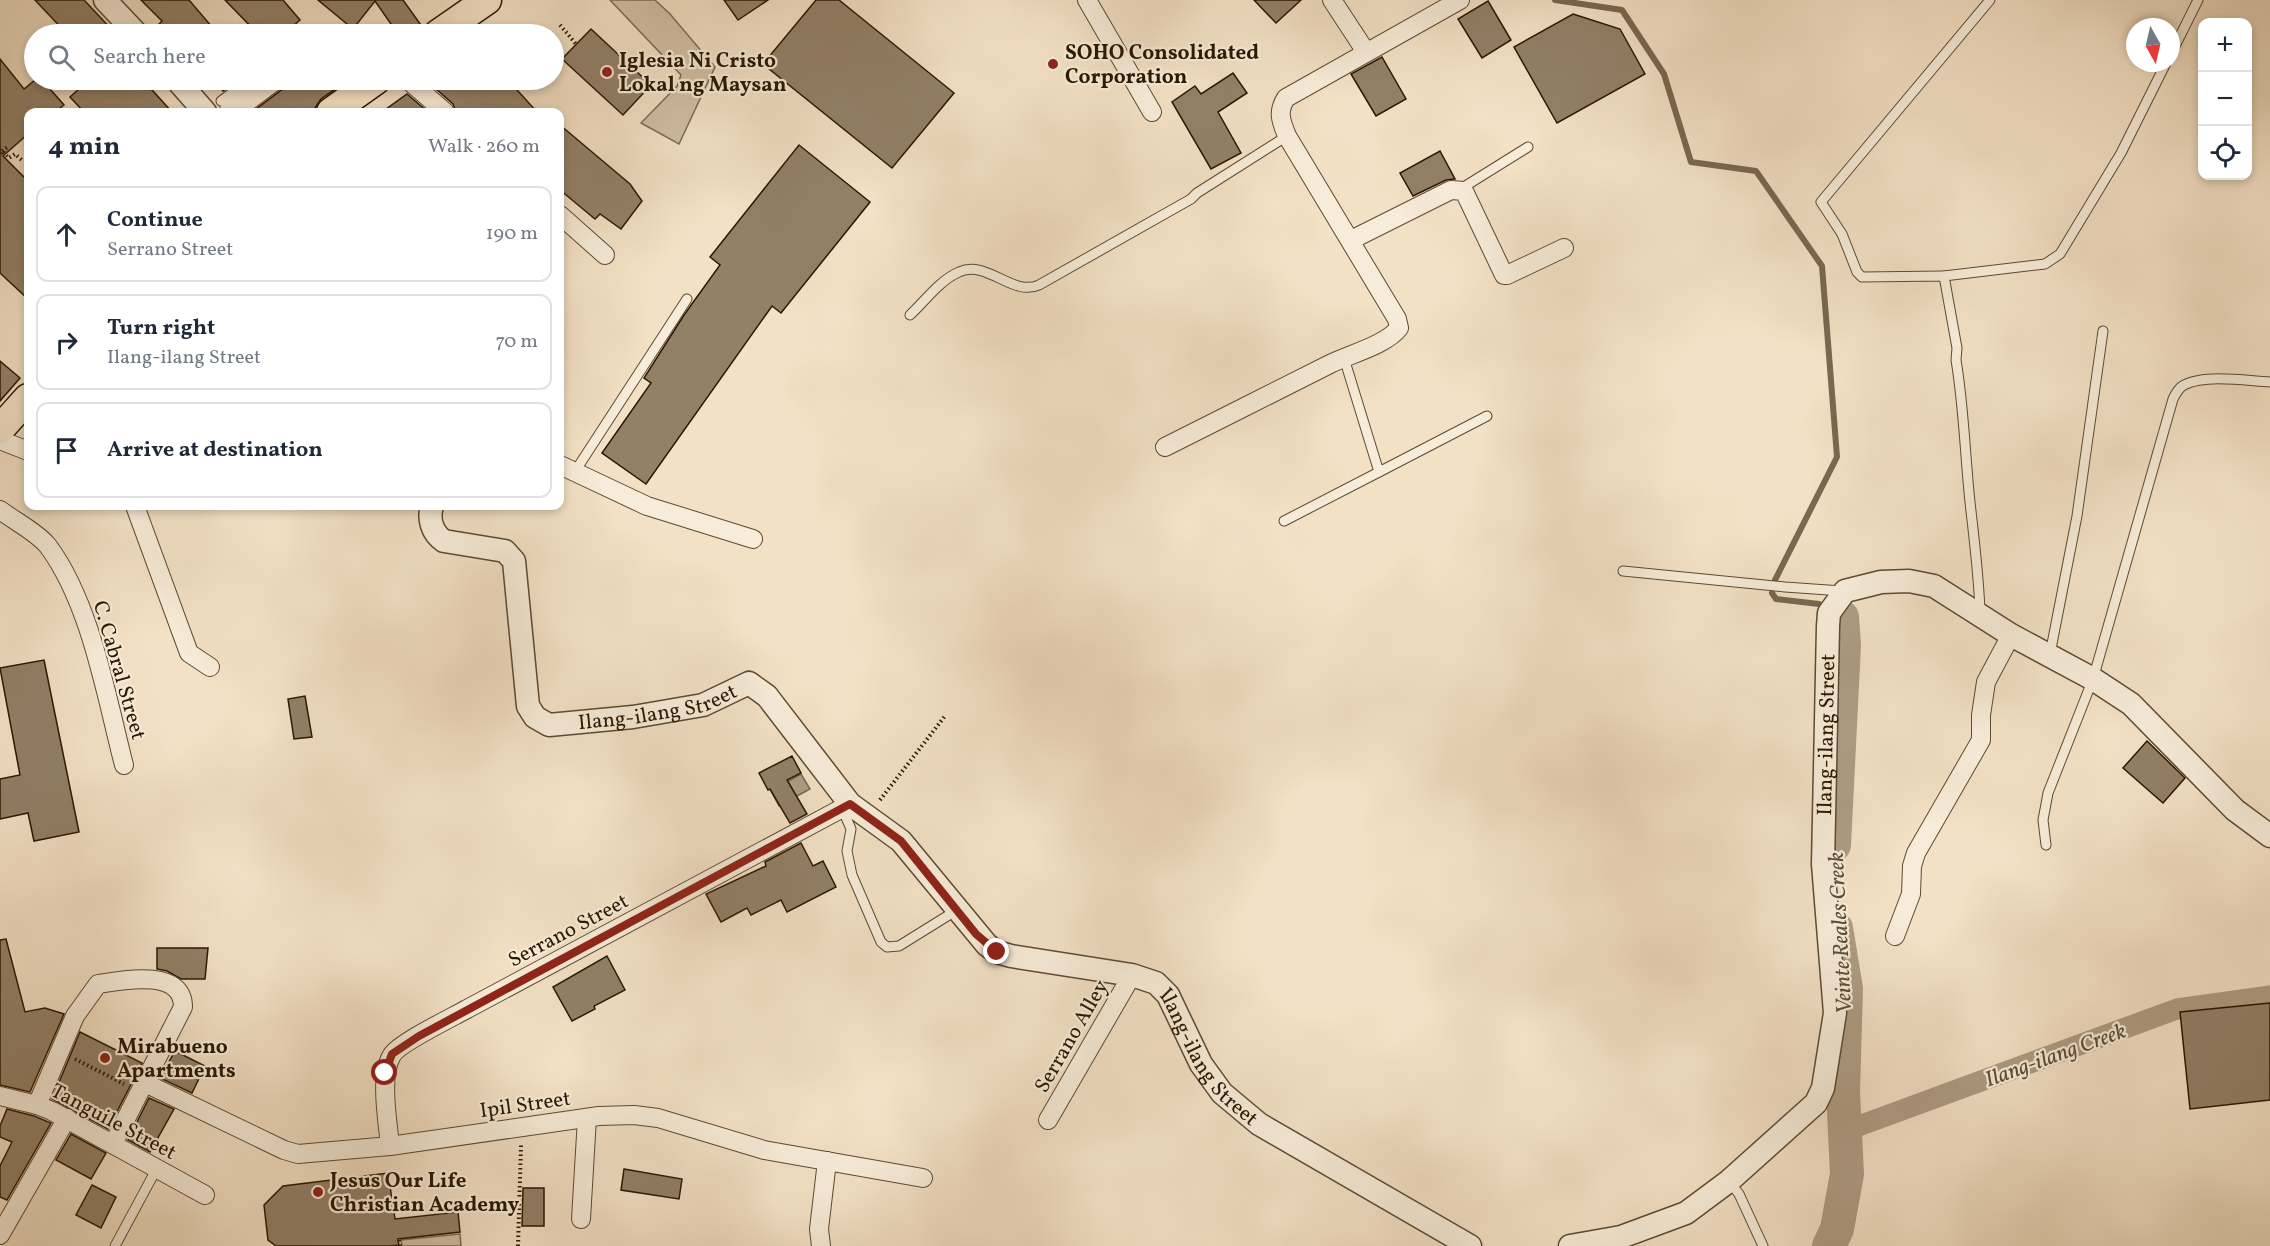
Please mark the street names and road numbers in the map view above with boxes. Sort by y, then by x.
street label: C. Cabral Street [85,598,152,743]
street label: Ilang-ilang Street [1811,653,1843,816]
street label: Ilang-ilang Street [577,678,742,738]
street label: Serrano Street [503,887,634,975]
street label: Serrano Alley [1028,974,1117,1099]
street label: Ilang-ilang Street [1152,982,1264,1133]
street label: Tanguile Street [45,1077,181,1168]
street label: Ipil Street [478,1085,572,1126]

